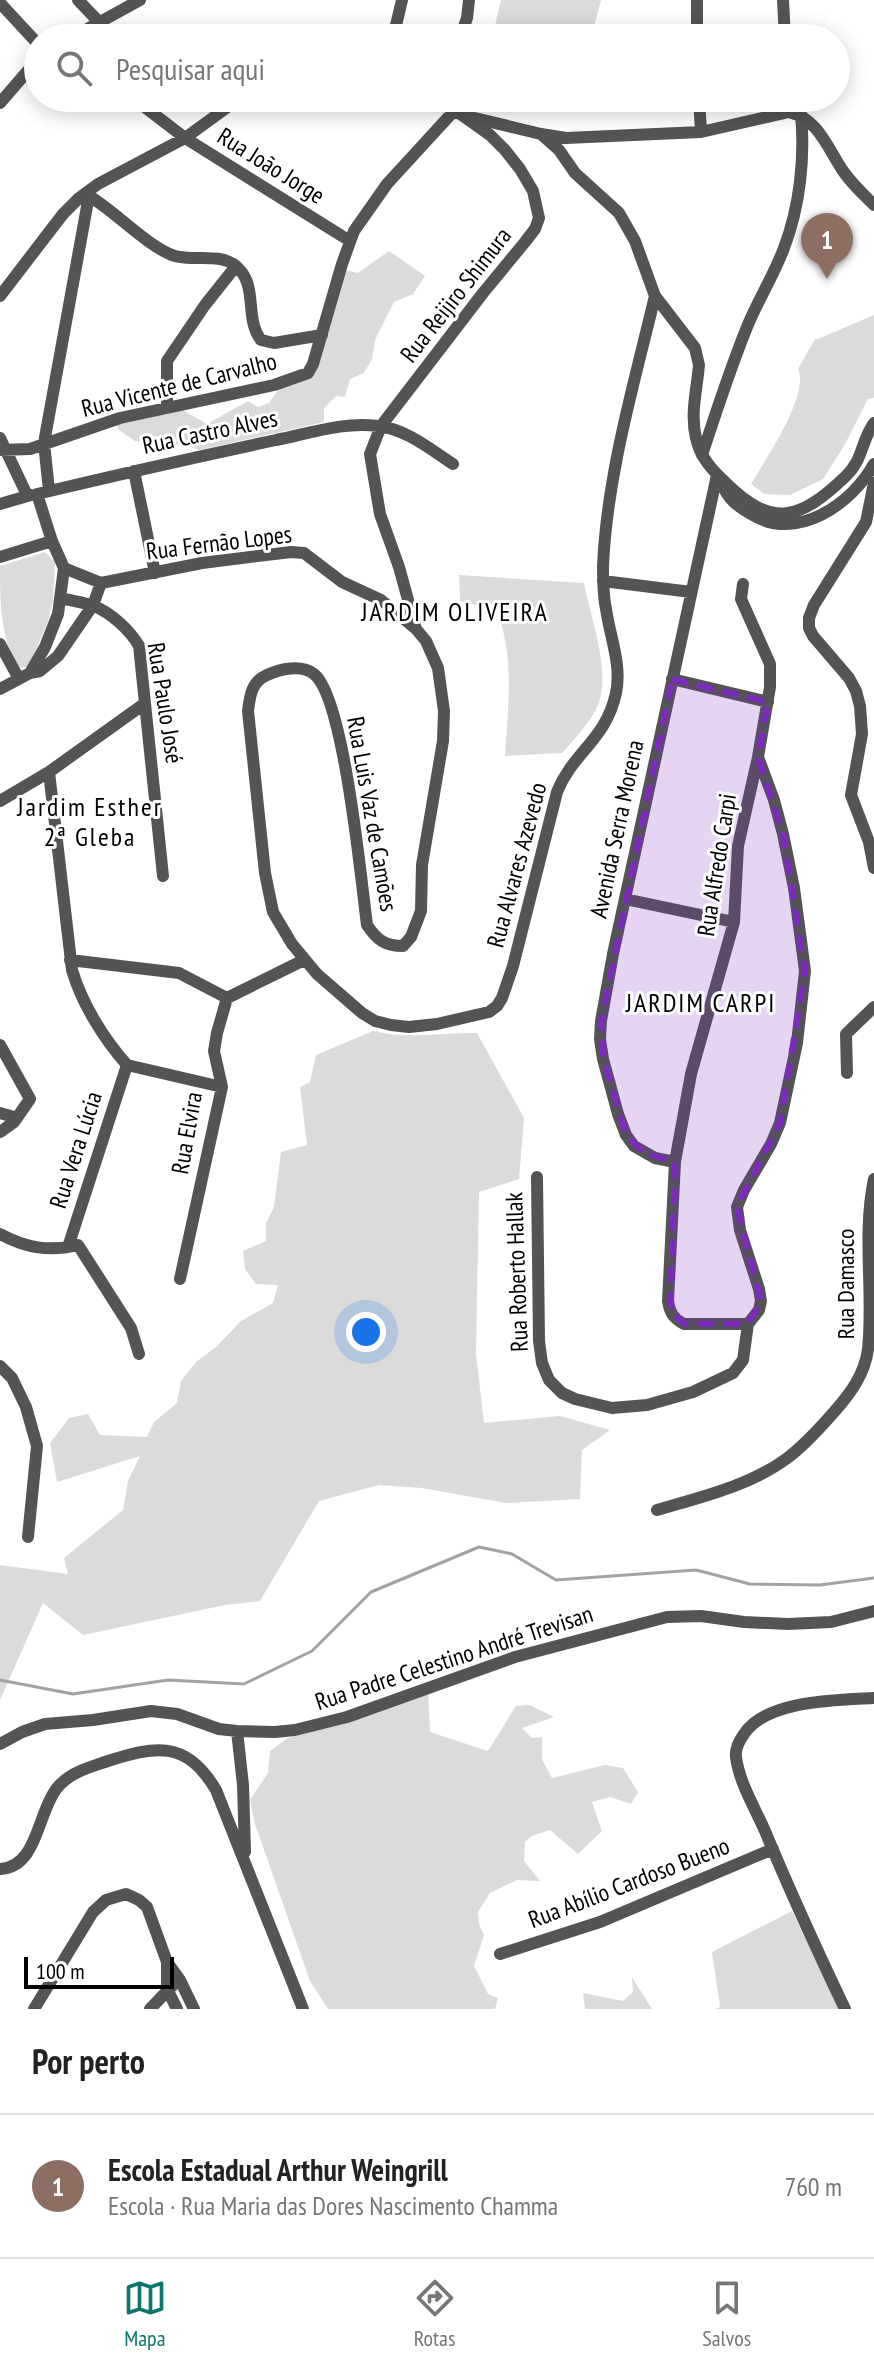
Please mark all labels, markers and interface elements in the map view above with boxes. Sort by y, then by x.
search box [24,24,850,112]
icon: search [52,46,96,90]
text: Pesquisar aqui [116,49,265,88]
street label: Rua João Jorge [212,120,331,211]
pin: 1 [801,213,853,279]
street label: Rua Reijiro Shimura [393,221,518,368]
street label: Rua Vicente de Carvalho [78,345,280,424]
street label: Rua Castro Alves [140,402,280,461]
street label: Rua Fernão Lopes [144,518,293,567]
district label: JARDIM OLIVEIRA [360,595,549,628]
street label: Rua Paulo José [141,640,190,766]
street label: Rua Luis Vaz de Camões [340,714,405,914]
street label: Avenida Serra Morena [583,737,650,921]
street label: Rua Alvares Azevedo [480,779,553,951]
district label: Jardim Esther 2ª Gleba [16,790,163,853]
street label: Rua Alfredo Carpi [690,791,743,938]
district label: JARDIM CARPI [625,986,776,1019]
street label: Rua Vera Lúcia [42,1088,109,1212]
street label: Rua Elvira [164,1089,209,1177]
street label: Rua Roberto Hallak [498,1191,535,1352]
street label: Rua Damasco [830,1229,861,1339]
your location [346,1312,386,1352]
street label: Rua Padre Celestino André Trevisan [311,1598,597,1717]
street label: Rua Abílio Cardoso Bueno [524,1830,734,1935]
scale bar [24,1953,174,1989]
text: 100 m [36,1957,85,1985]
text: Por perto [32,2039,145,2083]
text: Escola Estadual Arthur Weingrill [108,2150,448,2189]
text: 1 [52,2170,64,2203]
text: 760 m [784,2170,842,2203]
text: Escola · Rua Maria das Dores Nascimento Chamma [108,2189,558,2222]
tab: Mapa [123,2276,167,2352]
tab: Rotas [413,2276,457,2352]
tab: Salvos [702,2276,751,2352]

